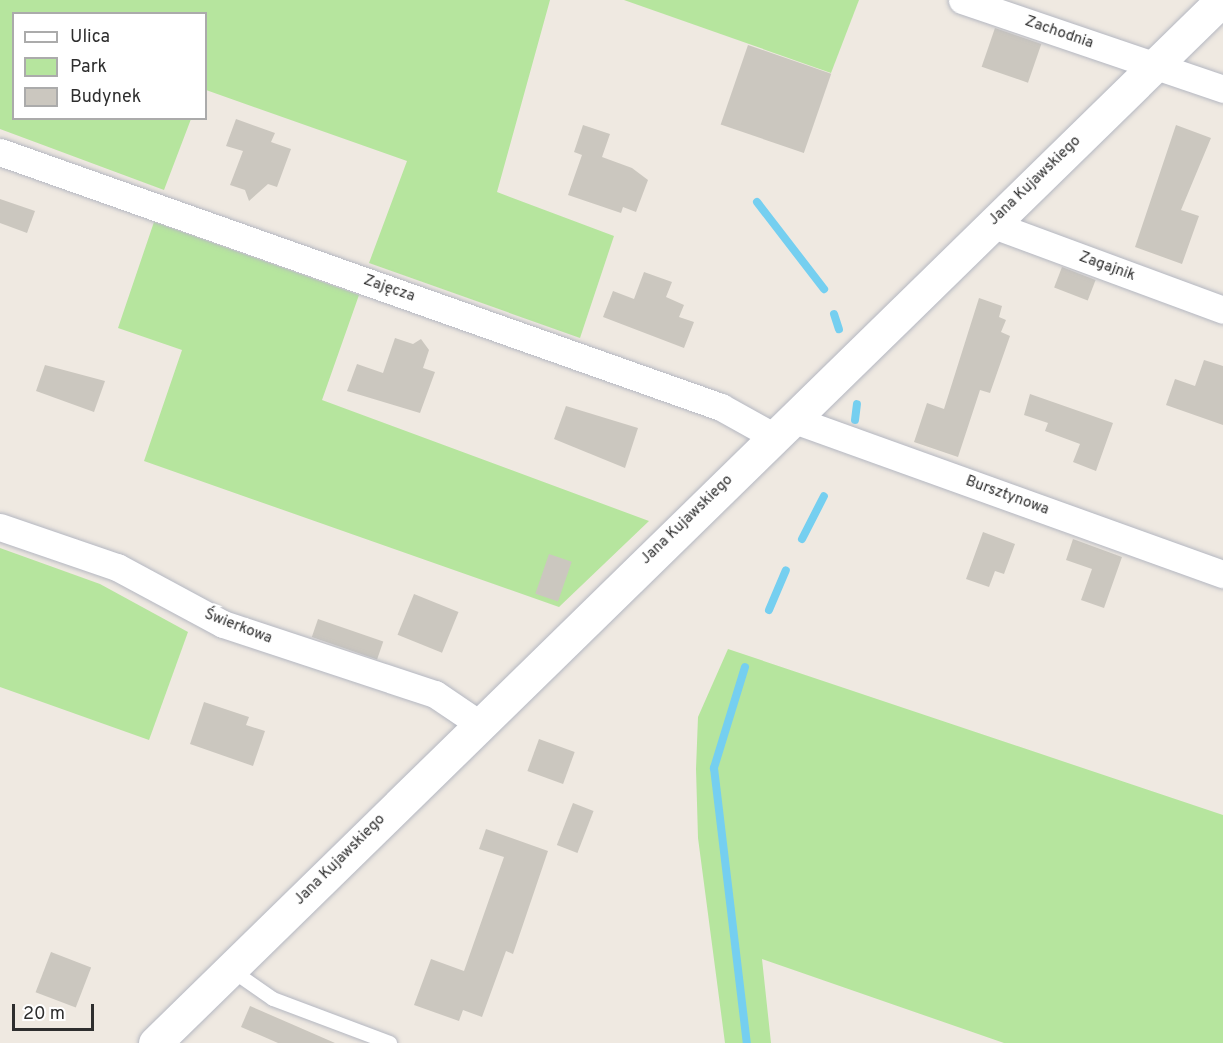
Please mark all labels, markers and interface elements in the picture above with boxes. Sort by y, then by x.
legend [12,12,207,120]
street label: Zachodnia [1022,13,1096,53]
text: Ulica [70,26,110,49]
text: Park [70,56,107,79]
text: Budynek [70,86,141,109]
street label: Jana Kujawskiego [985,132,1085,230]
street label: Zagajnik [1076,248,1138,286]
street label: Zajęcza [361,272,417,306]
street label: Jana Kujawskiego [637,471,737,569]
street label: Bursztynowa [963,473,1051,519]
street label: Świerkowa [202,606,274,648]
street label: Jana Kujawskiego [291,811,389,909]
scale bar [15,992,98,1030]
text: 20 m [23,1003,65,1026]

